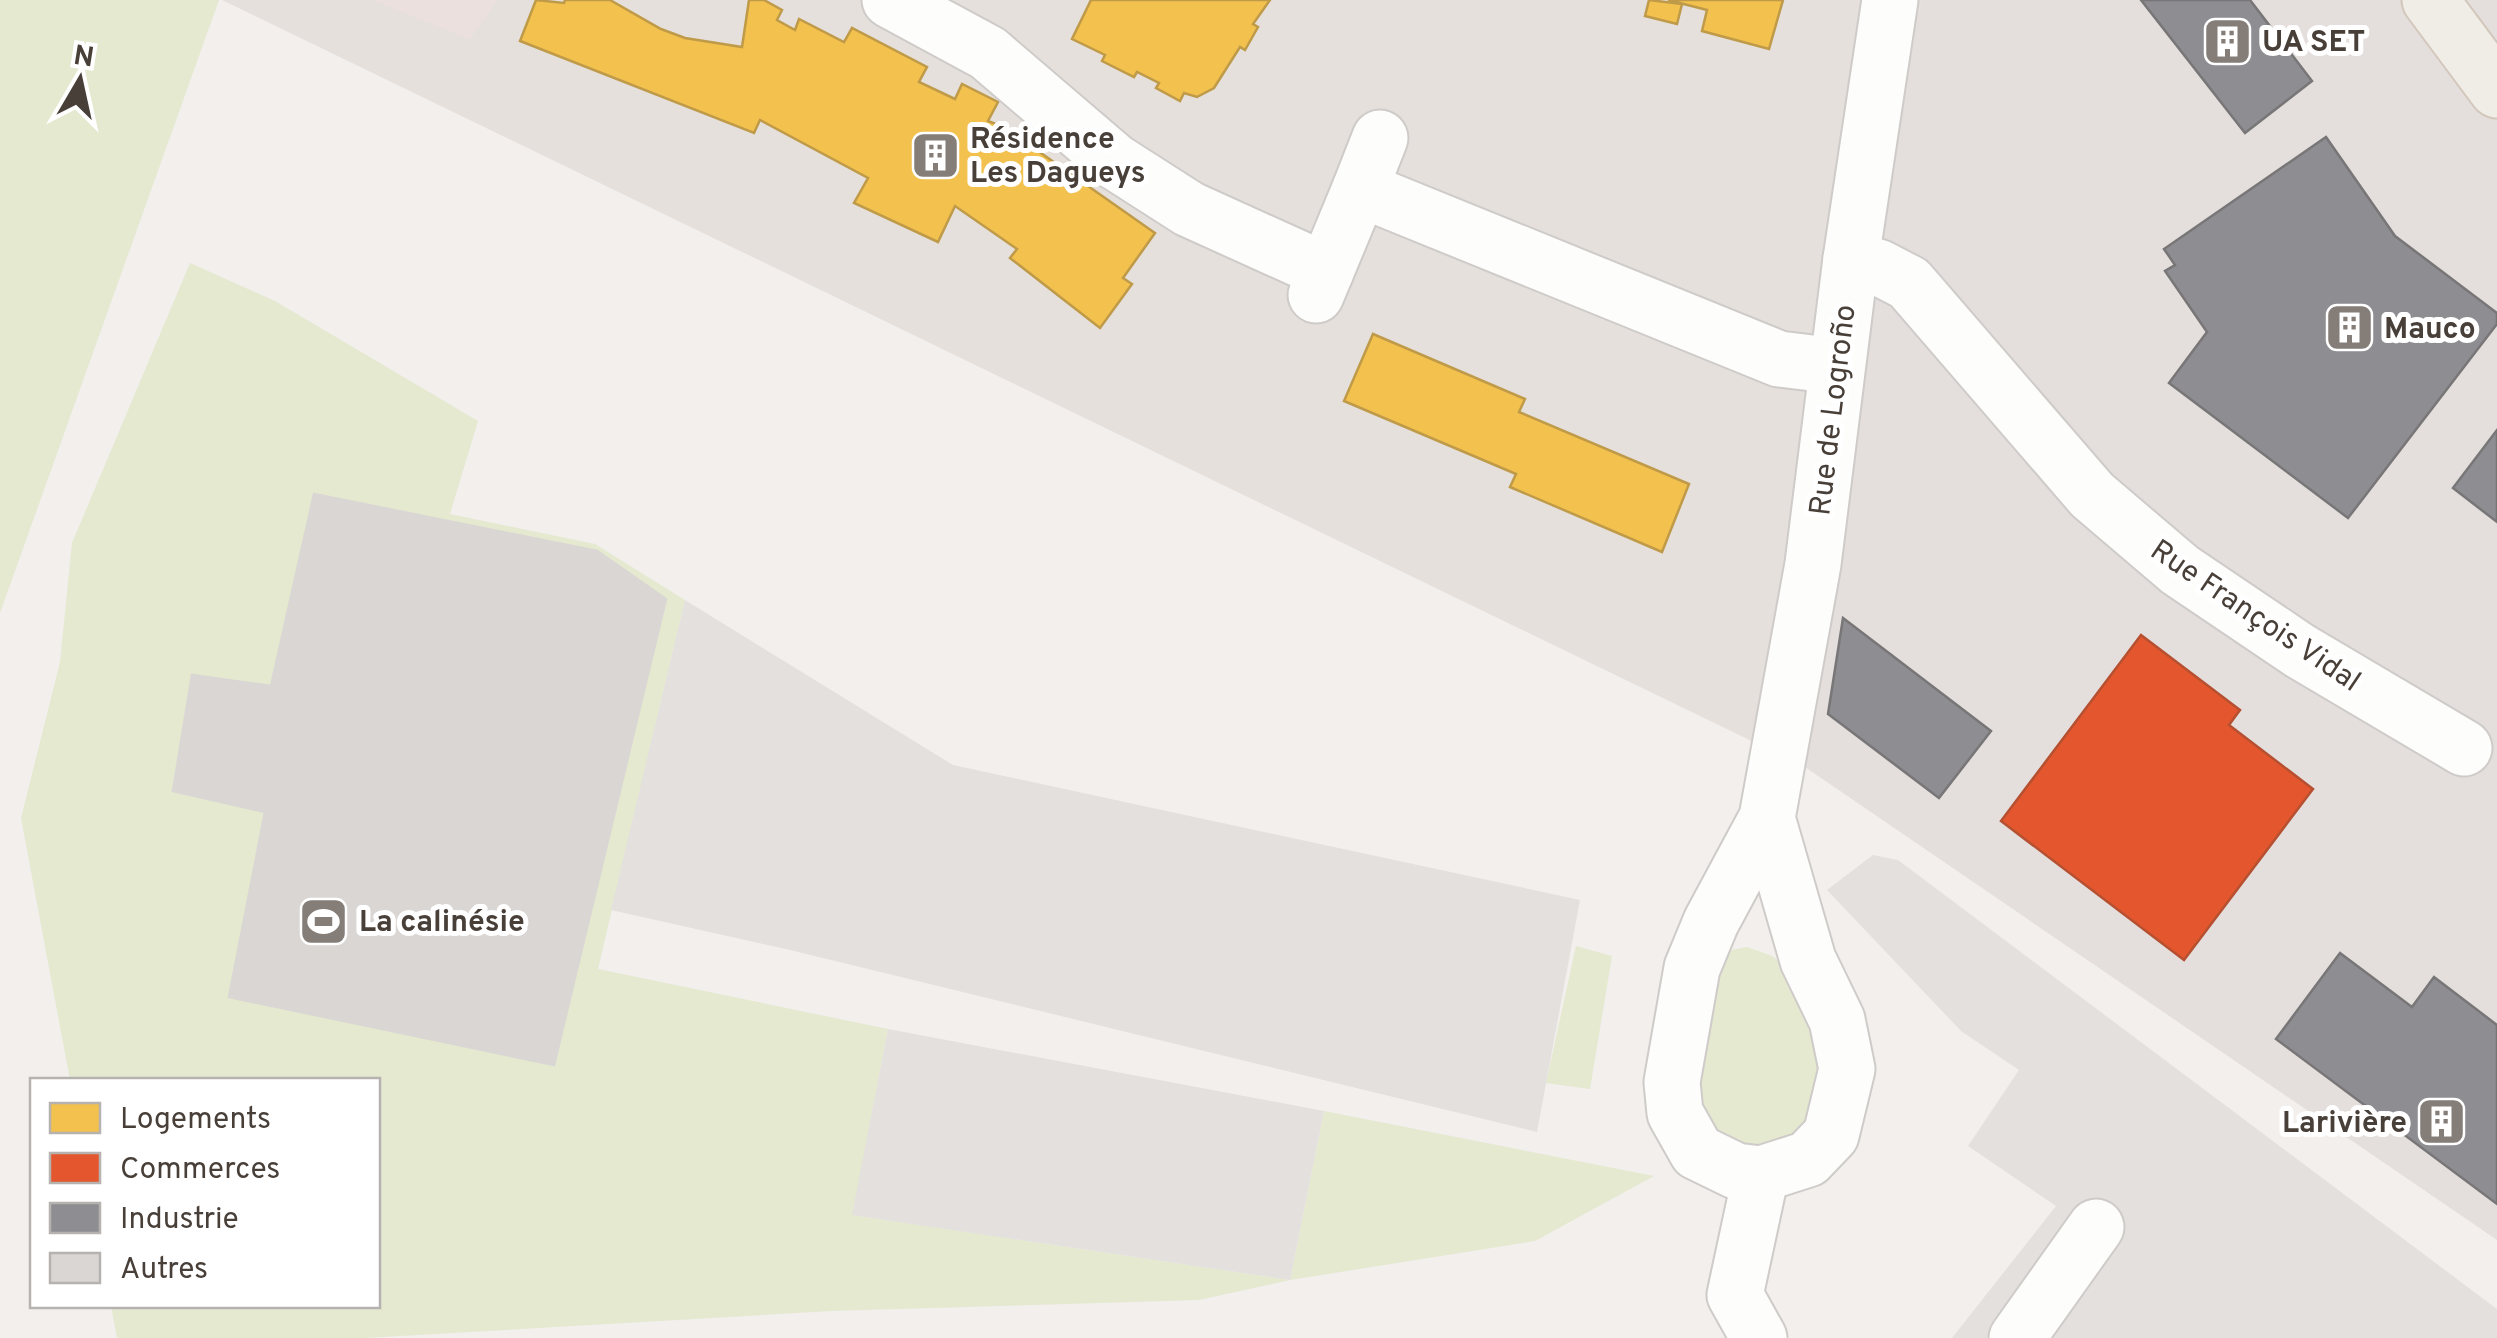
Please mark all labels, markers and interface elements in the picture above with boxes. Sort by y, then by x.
building icon: UA SET [2201,15,2253,67]
place label: UA SET [2262,25,2365,62]
north arrow [30,30,130,130]
text: N [71,39,96,78]
place label: Résidence Les Dagueys [970,122,1146,193]
building icon: Résidence Les Dagueys [909,129,961,181]
building icon: Mauco [2323,302,2375,354]
street label: Rue de Logroño [1803,303,1866,518]
place label: Mauco [2384,312,2476,349]
street label: Rue François Vidal [2142,533,2367,701]
sports icon: La calinésie [298,895,350,947]
place label: La calinésie [359,905,525,942]
legend [30,1078,380,1308]
building icon: Larivière [2416,1096,2468,1148]
text: Logements [120,1102,271,1139]
place label: Larivière [2282,1106,2407,1143]
text: Commerces [120,1152,280,1189]
text: Industrie [120,1202,239,1239]
text: Autres [120,1252,208,1289]

